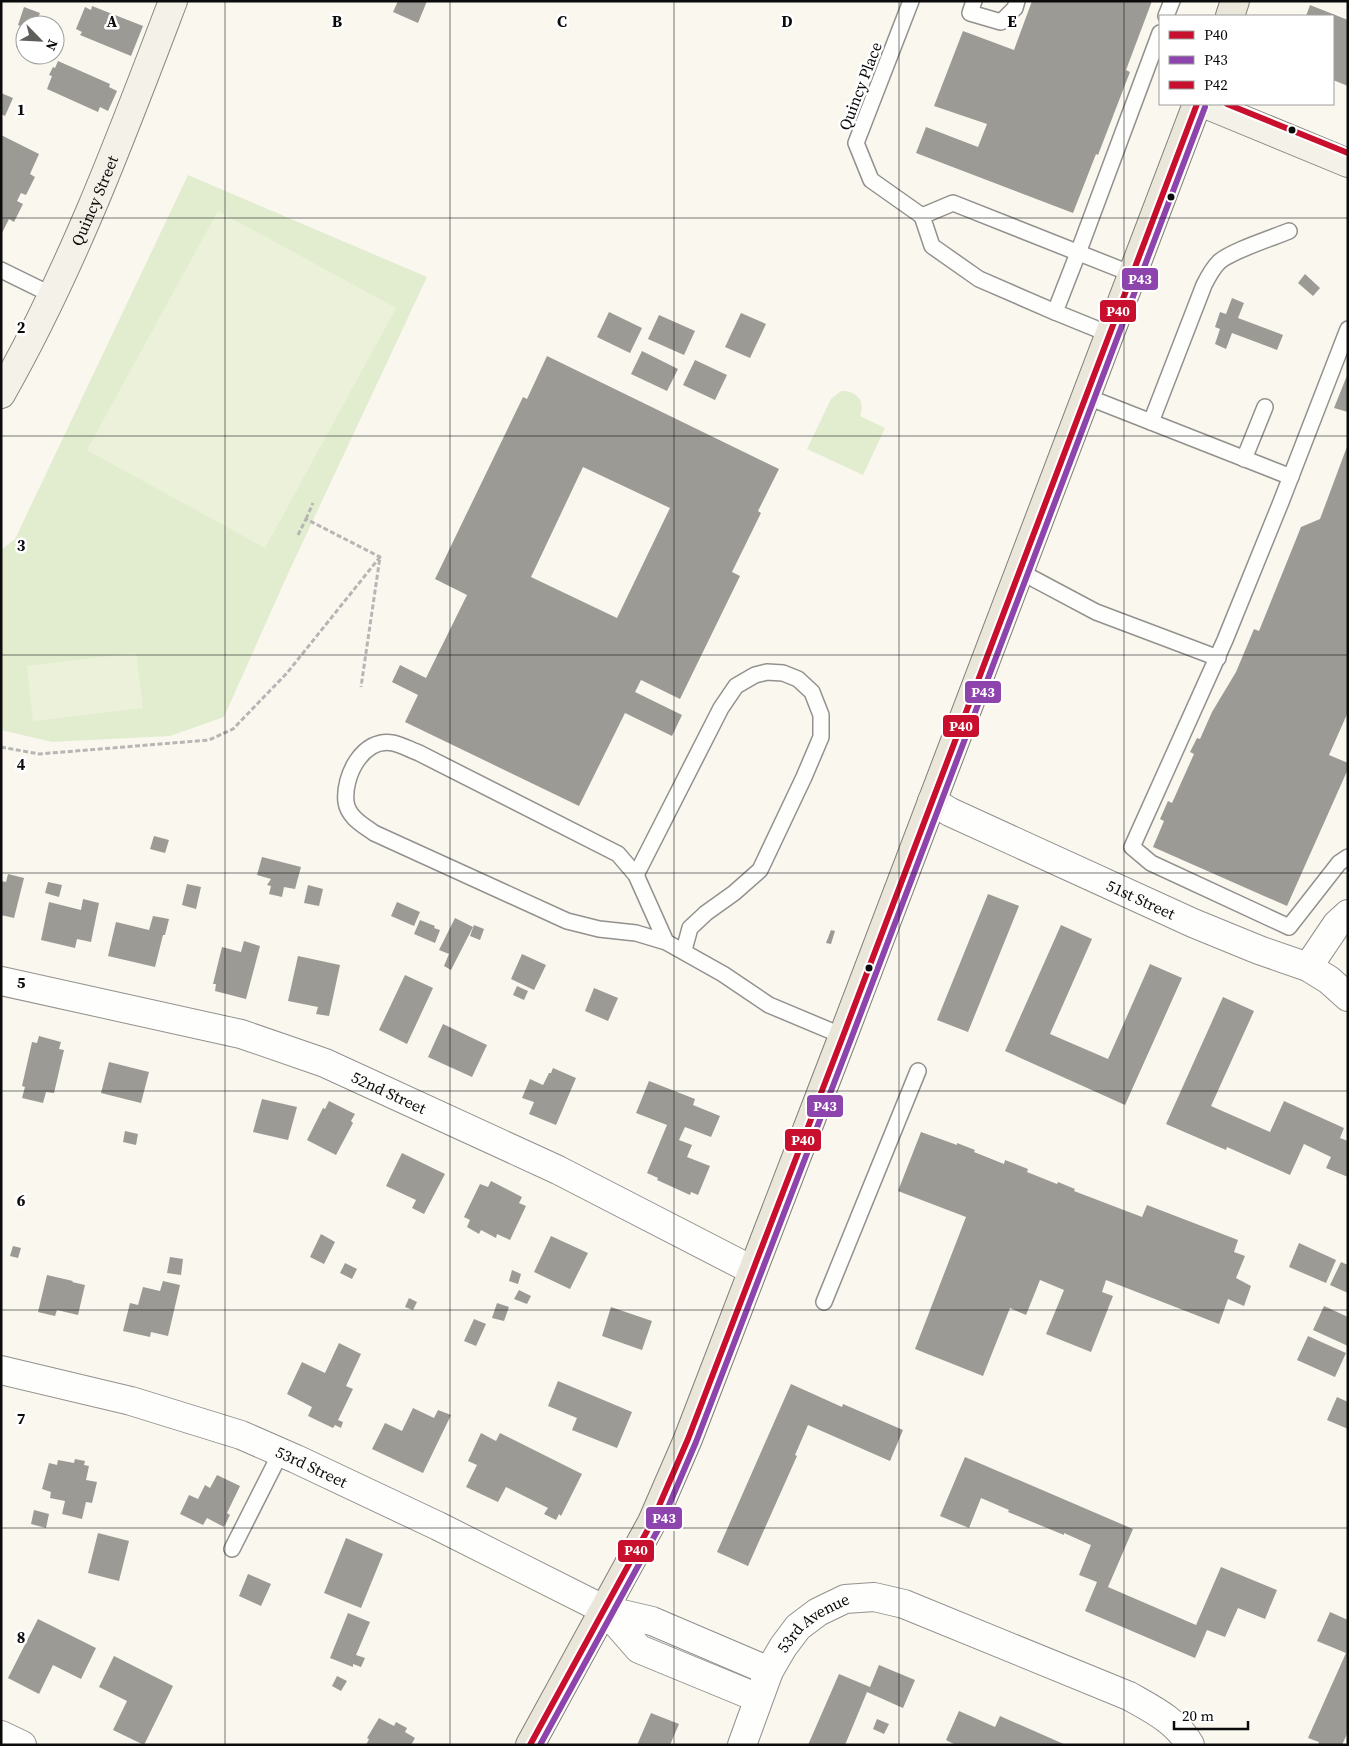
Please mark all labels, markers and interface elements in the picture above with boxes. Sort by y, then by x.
text: A [107,10,118,32]
text: B [332,10,343,32]
text: C [557,10,567,32]
text: D [781,10,793,32]
text: E [1007,10,1017,32]
north arrow [15,15,65,65]
legend [1159,15,1334,105]
text: P40 [1204,24,1228,45]
text: N [41,37,63,54]
street label: Quincy Place [833,39,887,133]
text: P43 [1204,49,1228,70]
text: P42 [1204,74,1228,95]
text: 1 [17,98,25,120]
unlabelled marker [1287,125,1297,135]
street label: Quincy Street [65,151,123,249]
unlabelled marker [1166,192,1176,202]
line badge: P43 [1121,267,1159,291]
text: P43 [1128,269,1152,289]
line badge: P40 [1099,299,1137,323]
text: P40 [1106,301,1130,321]
text: 2 [17,316,26,338]
text: 3 [17,534,26,556]
line badge: P43 [964,680,1002,704]
text: P43 [971,682,995,702]
line badge: P40 [942,714,980,738]
text: P40 [949,716,973,736]
text: 4 [17,753,26,775]
street label: 51st Street [1103,874,1180,925]
unlabelled marker [864,963,874,973]
text: 5 [17,971,26,993]
street label: 52nd Street [348,1066,431,1119]
line badge: P43 [806,1094,844,1118]
text: P43 [813,1096,837,1116]
line badge: P40 [784,1128,822,1152]
text: P40 [791,1130,815,1150]
text: 6 [17,1189,26,1211]
text: 7 [17,1407,26,1429]
street label: 53rd Street [272,1440,352,1493]
line badge: P43 [645,1506,683,1530]
text: P43 [652,1508,676,1528]
line badge: P40 [617,1539,655,1563]
text: P40 [624,1540,648,1560]
street label: 53rd Avenue [771,1588,853,1656]
text: 8 [17,1626,25,1648]
scale bar [1174,1698,1248,1730]
text: 20 m [1182,1705,1214,1726]

